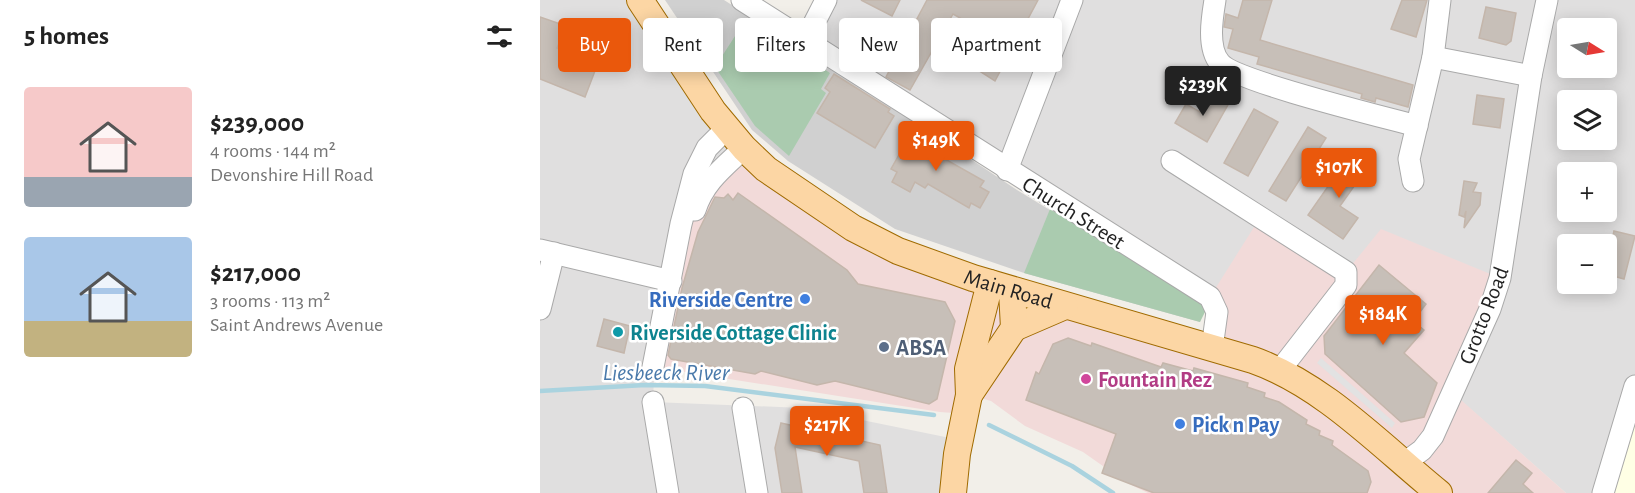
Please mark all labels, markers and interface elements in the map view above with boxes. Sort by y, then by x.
chip: Buy [558,18,631,72]
chip: Rent [643,18,723,72]
chip: Filters [735,18,827,72]
chip: New [839,18,919,72]
chip: Apartment [931,18,1062,72]
north arrow [1557,18,1617,78]
map controls [1557,18,1617,294]
icon: filters [483,20,516,53]
text: 5 homes [24,23,109,49]
pin: $239K [1161,66,1245,117]
text: $239K [1179,75,1227,95]
button: layers [1557,90,1617,150]
text: $239,000 [210,110,304,136]
icon: home [72,111,144,183]
pin: $149K [894,121,978,172]
text: $149K [912,130,960,150]
text: 4 rooms · 144 m² [210,141,336,161]
pin: $107K [1297,148,1381,199]
text: $107K [1316,157,1362,177]
button: + [1557,162,1617,222]
text: Devonshire Hill Road [210,165,373,185]
street label: Church Street [1018,173,1129,253]
button: − [1557,234,1617,294]
text: $217,000 [210,260,301,286]
icon: home [72,261,144,333]
street label: Grotto Road [1455,264,1513,367]
street label: Main Road [961,266,1055,313]
place label: Riverside Centre [649,289,793,311]
text: 3 rooms · 113 m² [210,291,330,311]
marker: Riverside Centre [798,292,812,306]
pin: $184K [1341,295,1425,346]
text: $184K [1359,304,1407,324]
text: Saint Andrews Avenue [210,315,383,335]
place label: Riverside Cottage Clinic [630,322,837,344]
marker: Riverside Cottage Clinic [611,325,625,339]
place label: ABSA [896,337,946,359]
marker: ABSA [877,340,891,354]
water label: Liesbeeck River [602,361,731,385]
place label: Fountain Rez [1098,369,1212,391]
marker: Fountain Rez [1079,372,1093,386]
pin: $217K [785,406,869,457]
place label: Pick n Pay [1192,414,1280,437]
text: $217K [804,415,850,435]
marker: Pick n Pay [1173,417,1187,431]

